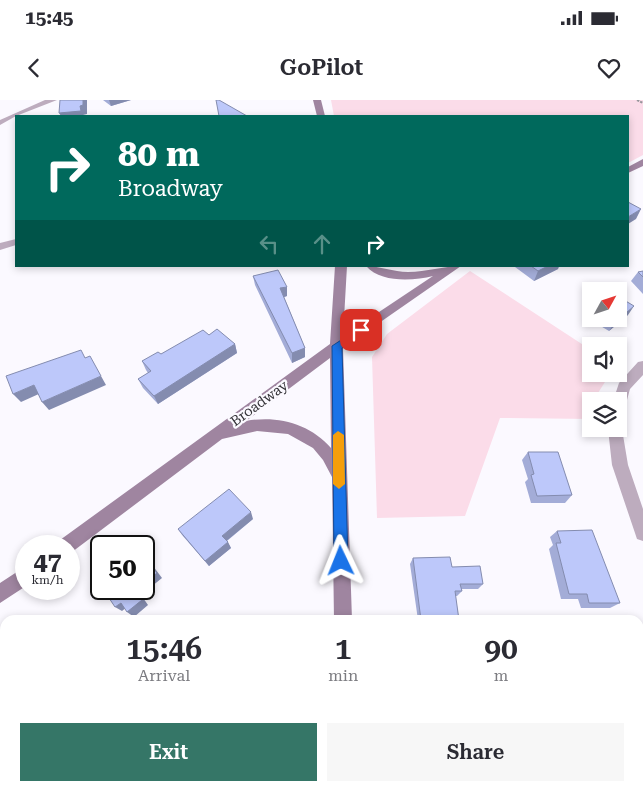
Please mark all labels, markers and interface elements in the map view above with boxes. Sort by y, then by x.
text: 15:45 [25,6,74,29]
icon: back [20,54,48,82]
icon: heart [595,54,623,82]
text: GoPilot [280,55,363,80]
text: 80 m [118,134,200,175]
icon: right [35,135,100,200]
text: Broadway [118,176,223,201]
icon: left [255,230,283,258]
icon: ahead [308,230,336,258]
icon: right [361,230,389,258]
north arrow [582,282,628,328]
map controls [582,282,627,437]
pin [340,309,382,351]
icon: arrive [347,316,375,344]
button: sound [582,337,627,382]
street label: Broadway [227,376,291,429]
button: layers [582,392,627,437]
position arrow [314,534,366,586]
speed limit sign: 50 [90,535,155,600]
text: 47 [33,547,62,576]
text: km/h [31,573,64,587]
text: 15:46 [126,631,202,666]
text: 1 [335,631,352,666]
text: 90 [484,631,518,666]
text: Arrival [138,666,190,685]
text: min [328,666,358,685]
text: m [494,666,508,685]
button: Exit [20,723,317,781]
button: Share [327,723,624,781]

